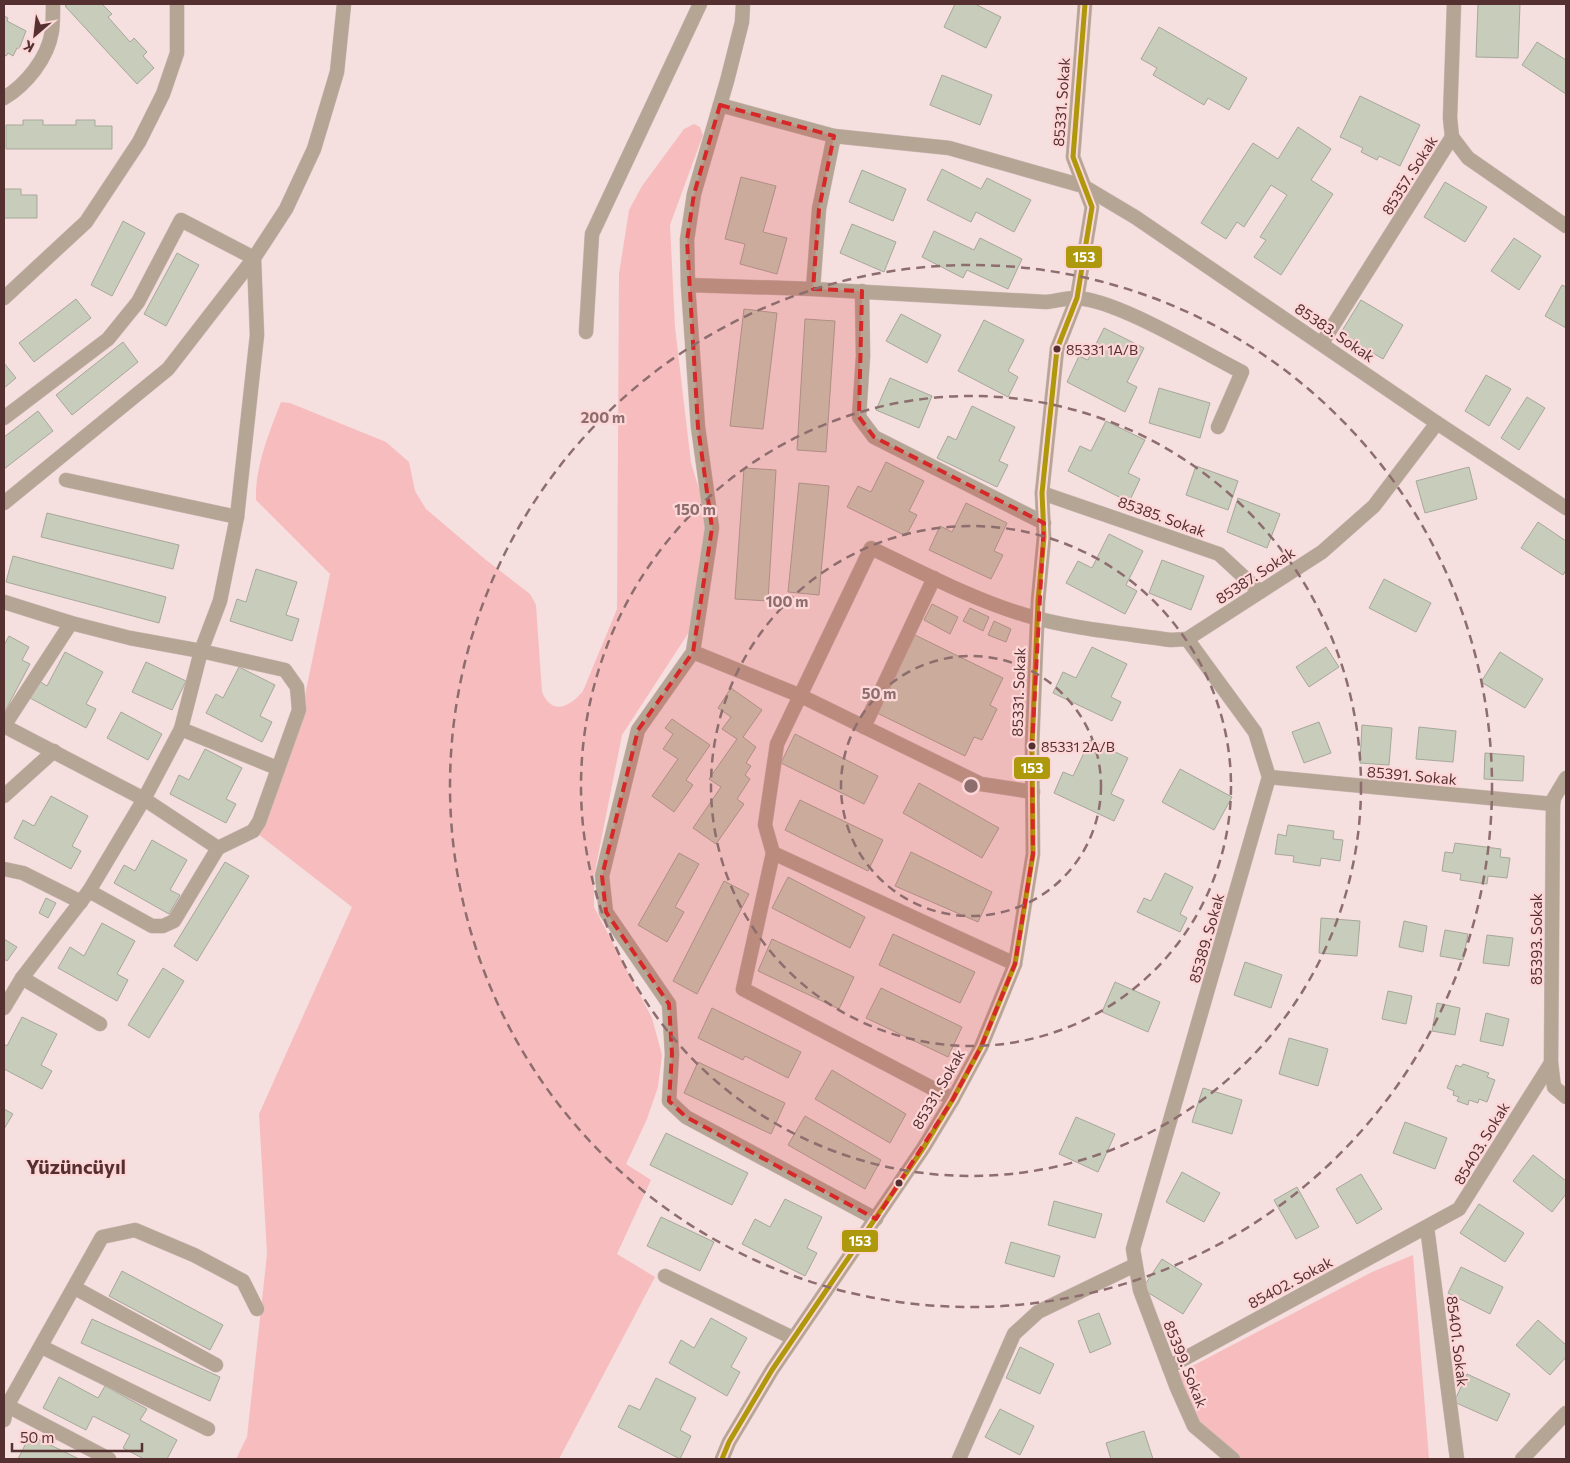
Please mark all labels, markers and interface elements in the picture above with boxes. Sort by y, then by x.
north arrow [10,10,60,60]
text: K [20,37,37,57]
street label: 85331. Sokak [1049,57,1073,147]
street label: 85357. Sokak [1378,132,1440,218]
line badge: 153 [1065,245,1103,269]
text: 153 [1073,248,1095,265]
street label: 85383. Sokak [1292,299,1378,365]
place label: 85331 1A/B [1066,341,1138,358]
marker: 85331 1A/B [1052,344,1062,354]
text: 200 m [581,408,625,426]
street label: 85385. Sokak [1116,492,1208,540]
text: 150 m [674,500,716,518]
street label: 85387. Sokak [1212,543,1298,607]
text: 100 m [766,592,808,610]
street label: 85331. Sokak [1007,647,1029,737]
text: 50 m [862,684,896,702]
place label: 85331 2A/B [1041,738,1115,755]
marker: 85331 2A/B [1027,741,1037,751]
line badge: 153 [1013,756,1051,780]
text: 153 [1021,759,1043,776]
street label: 85391. Sokak [1366,762,1458,788]
centre of rings [962,777,980,795]
street label: 85389. Sokak [1185,891,1227,985]
street label: 85393. Sokak [1527,893,1545,985]
street label: 85331. Sokak [908,1046,968,1132]
street label: 85403. Sokak [1449,1098,1513,1188]
district label: Yüzüncüyıl [26,1154,126,1178]
unlabelled marker [894,1178,904,1188]
line badge: 153 [841,1229,879,1253]
text: 153 [849,1232,871,1249]
street label: 85402. Sokak [1245,1252,1335,1312]
street label: 85401. Sokak [1444,1295,1472,1387]
street label: 85399. Sokak [1160,1318,1212,1410]
scale bar [12,1420,142,1452]
text: 50 m [20,1428,54,1446]

